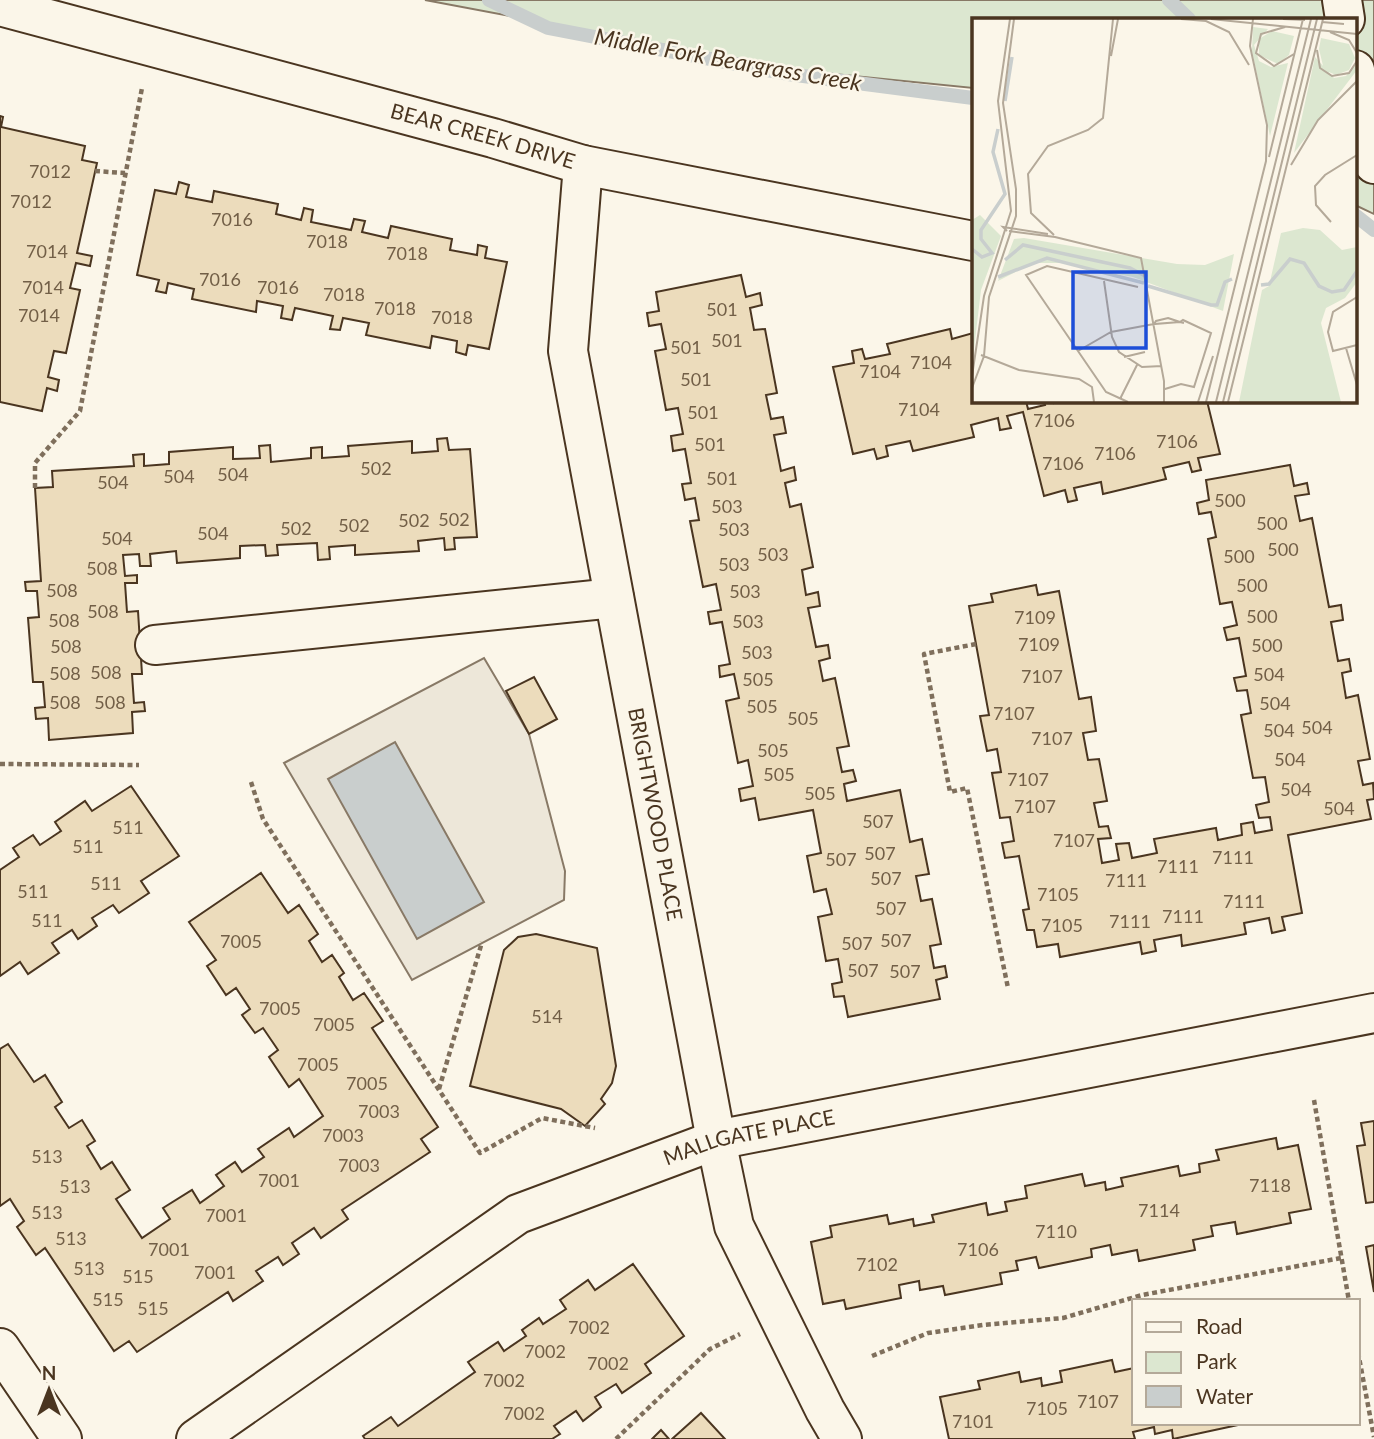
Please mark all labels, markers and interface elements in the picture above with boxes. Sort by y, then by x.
inset map [972,18,1356,402]
water label: Middle Fork Beargrass Creek [592,22,865,96]
street label: BEAR CREEK DRIVE [388,97,578,173]
house number: 7012 [29,160,71,182]
house number: 7012 [10,190,52,212]
house number: 7016 [211,208,253,230]
house number: 7018 [306,230,348,252]
house number: 7014 [26,240,68,262]
house number: 7018 [386,242,428,264]
house number: 7016 [199,268,241,290]
house number: 7014 [22,276,64,298]
house number: 7016 [257,276,299,298]
house number: 7018 [323,283,365,305]
house number: 7018 [374,297,416,319]
house number: 501 [706,298,738,320]
house number: 7014 [18,304,60,326]
house number: 7018 [431,306,473,328]
house number: 501 [711,329,743,351]
house number: 501 [670,336,702,358]
house number: 7104 [910,351,952,373]
house number: 7104 [859,360,901,382]
house number: 501 [680,368,712,390]
house number: 7104 [898,398,940,420]
house number: 501 [687,401,719,423]
house number: 7106 [1033,409,1075,431]
house number: 7106 [1156,430,1198,452]
house number: 501 [694,433,726,455]
house number: 7106 [1094,442,1136,464]
house number: 7106 [1042,452,1084,474]
house number: 502 [360,457,392,479]
house number: 504 [217,463,249,485]
house number: 504 [163,465,195,487]
house number: 501 [706,467,738,489]
house number: 504 [97,471,129,493]
house number: 500 [1214,489,1246,511]
house number: 503 [711,495,743,517]
house number: 502 [438,508,470,530]
house number: 502 [398,509,430,531]
house number: 500 [1256,512,1288,534]
house number: 502 [338,514,370,536]
house number: 502 [280,517,312,539]
house number: 503 [718,518,750,540]
house number: 504 [197,522,229,544]
house number: 504 [101,527,133,549]
house number: 500 [1267,538,1299,560]
house number: 503 [757,543,789,565]
house number: 500 [1223,545,1255,567]
house number: 503 [718,553,750,575]
house number: 508 [86,557,118,579]
house number: 500 [1236,574,1268,596]
house number: 508 [46,579,78,601]
house number: 503 [729,580,761,602]
house number: 508 [87,600,119,622]
house number: 500 [1246,605,1278,627]
house number: 7109 [1014,606,1056,628]
house number: 508 [48,609,80,631]
house number: 503 [732,610,764,632]
house number: 7109 [1018,633,1060,655]
house number: 500 [1251,634,1283,656]
house number: 508 [50,635,82,657]
house number: 503 [741,641,773,663]
house number: 508 [90,661,122,683]
house number: 508 [49,662,81,684]
house number: 504 [1253,663,1285,685]
house number: 7107 [1021,665,1063,687]
house number: 505 [742,668,774,690]
house number: 508 [49,691,81,713]
house number: 508 [94,691,126,713]
house number: 504 [1259,692,1291,714]
house number: 505 [746,695,778,717]
house number: 7107 [993,702,1035,724]
street label: BRIGHTWOOD PLACE [624,705,689,923]
house number: 505 [787,707,819,729]
house number: 504 [1301,716,1333,738]
house number: 504 [1263,719,1295,741]
house number: 7107 [1031,727,1073,749]
house number: 505 [757,739,789,761]
house number: 504 [1274,748,1306,770]
house number: 505 [763,763,795,785]
house number: 7107 [1007,768,1049,790]
house number: 504 [1280,778,1312,800]
house number: 505 [804,782,836,804]
house number: 7107 [1014,795,1056,817]
house number: 504 [1323,797,1355,819]
house number: 507 [862,810,894,832]
house number: 511 [112,816,144,838]
house number: 7107 [1053,829,1095,851]
house number: 511 [72,835,104,857]
house number: 507 [864,842,896,864]
house number: 7111 [1212,846,1254,868]
house number: 507 [825,848,857,870]
house number: 7111 [1157,855,1199,877]
house number: 507 [870,867,902,889]
house number: 7111 [1105,869,1147,891]
house number: 511 [90,872,122,894]
house number: 511 [17,880,49,902]
house number: 7105 [1037,883,1079,905]
house number: 7111 [1223,890,1265,912]
house number: 507 [875,897,907,919]
house number: 7111 [1162,905,1204,927]
house number: 511 [31,909,63,931]
house number: 7111 [1109,910,1151,932]
house number: 7105 [1041,914,1083,936]
house number: 507 [880,929,912,951]
house number: 7005 [220,930,262,952]
house number: 507 [841,932,873,954]
house number: 507 [847,959,879,981]
house number: 507 [889,960,921,982]
house number: 7005 [259,997,301,1019]
house number: 514 [531,1005,563,1027]
house number: 7005 [313,1013,355,1035]
house number: 7005 [297,1053,339,1075]
house number: 7005 [346,1072,388,1094]
house number: 7003 [358,1100,400,1122]
street label: MALLGATE PLACE [659,1103,837,1170]
house number: 7003 [322,1124,364,1146]
house number: 513 [31,1145,63,1167]
house number: 7003 [338,1154,380,1176]
house number: 7001 [258,1169,300,1191]
house number: 7118 [1249,1174,1291,1196]
house number: 513 [59,1175,91,1197]
house number: 7114 [1138,1199,1180,1221]
house number: 513 [31,1201,63,1223]
house number: 7001 [205,1204,247,1226]
house number: 7110 [1035,1220,1077,1242]
house number: 513 [55,1227,87,1249]
house number: 7001 [148,1238,190,1260]
house number: 7106 [957,1238,999,1260]
house number: 7102 [856,1253,898,1275]
house number: 513 [73,1257,105,1279]
house number: 7001 [194,1261,236,1283]
house number: 515 [122,1265,154,1287]
house number: 515 [92,1288,124,1310]
house number: 515 [137,1297,169,1319]
legend [1132,1299,1360,1425]
text: Road [1196,1313,1243,1338]
house number: 7002 [568,1316,610,1338]
house number: 7002 [524,1340,566,1362]
text: Park [1196,1348,1237,1373]
house number: 7002 [587,1352,629,1374]
north arrow [14,1355,84,1425]
text: N [42,1361,56,1384]
house number: 7002 [483,1369,525,1391]
text: Water [1196,1383,1253,1408]
house number: 7107 [1077,1390,1119,1412]
house number: 7105 [1026,1397,1068,1419]
house number: 7002 [503,1402,545,1424]
house number: 7101 [952,1410,994,1432]

